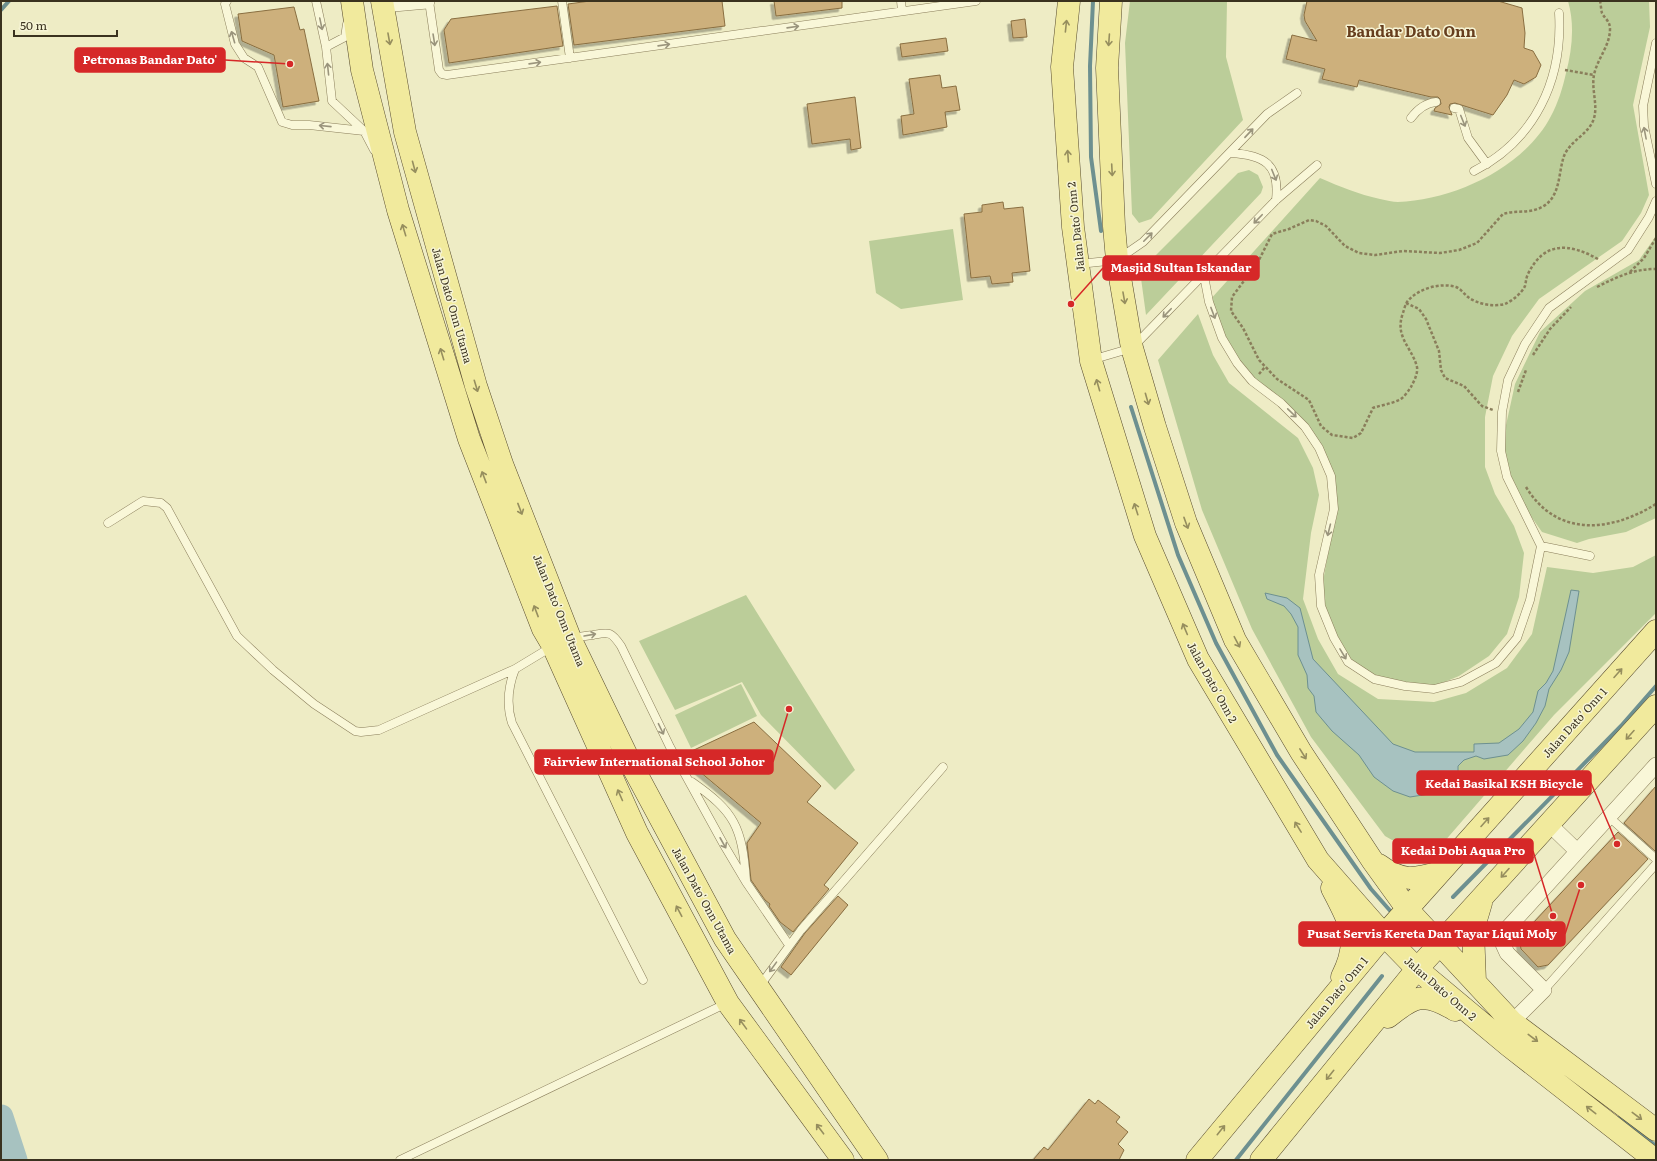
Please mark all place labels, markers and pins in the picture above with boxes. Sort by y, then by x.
callout: Petronas Bandar Dato' [75,48,225,72]
callout: Masjid Sultan Iskandar [1103,256,1259,280]
callout: Fairview International School Johor [535,750,773,774]
callout: Kedai Basikal KSH Bicycle [1417,771,1591,795]
callout: Kedai Dobi Aqua Pro [1393,839,1533,863]
callout: Pusat Servis Kereta Dan Tayar Liqui Moly [1299,922,1565,946]

